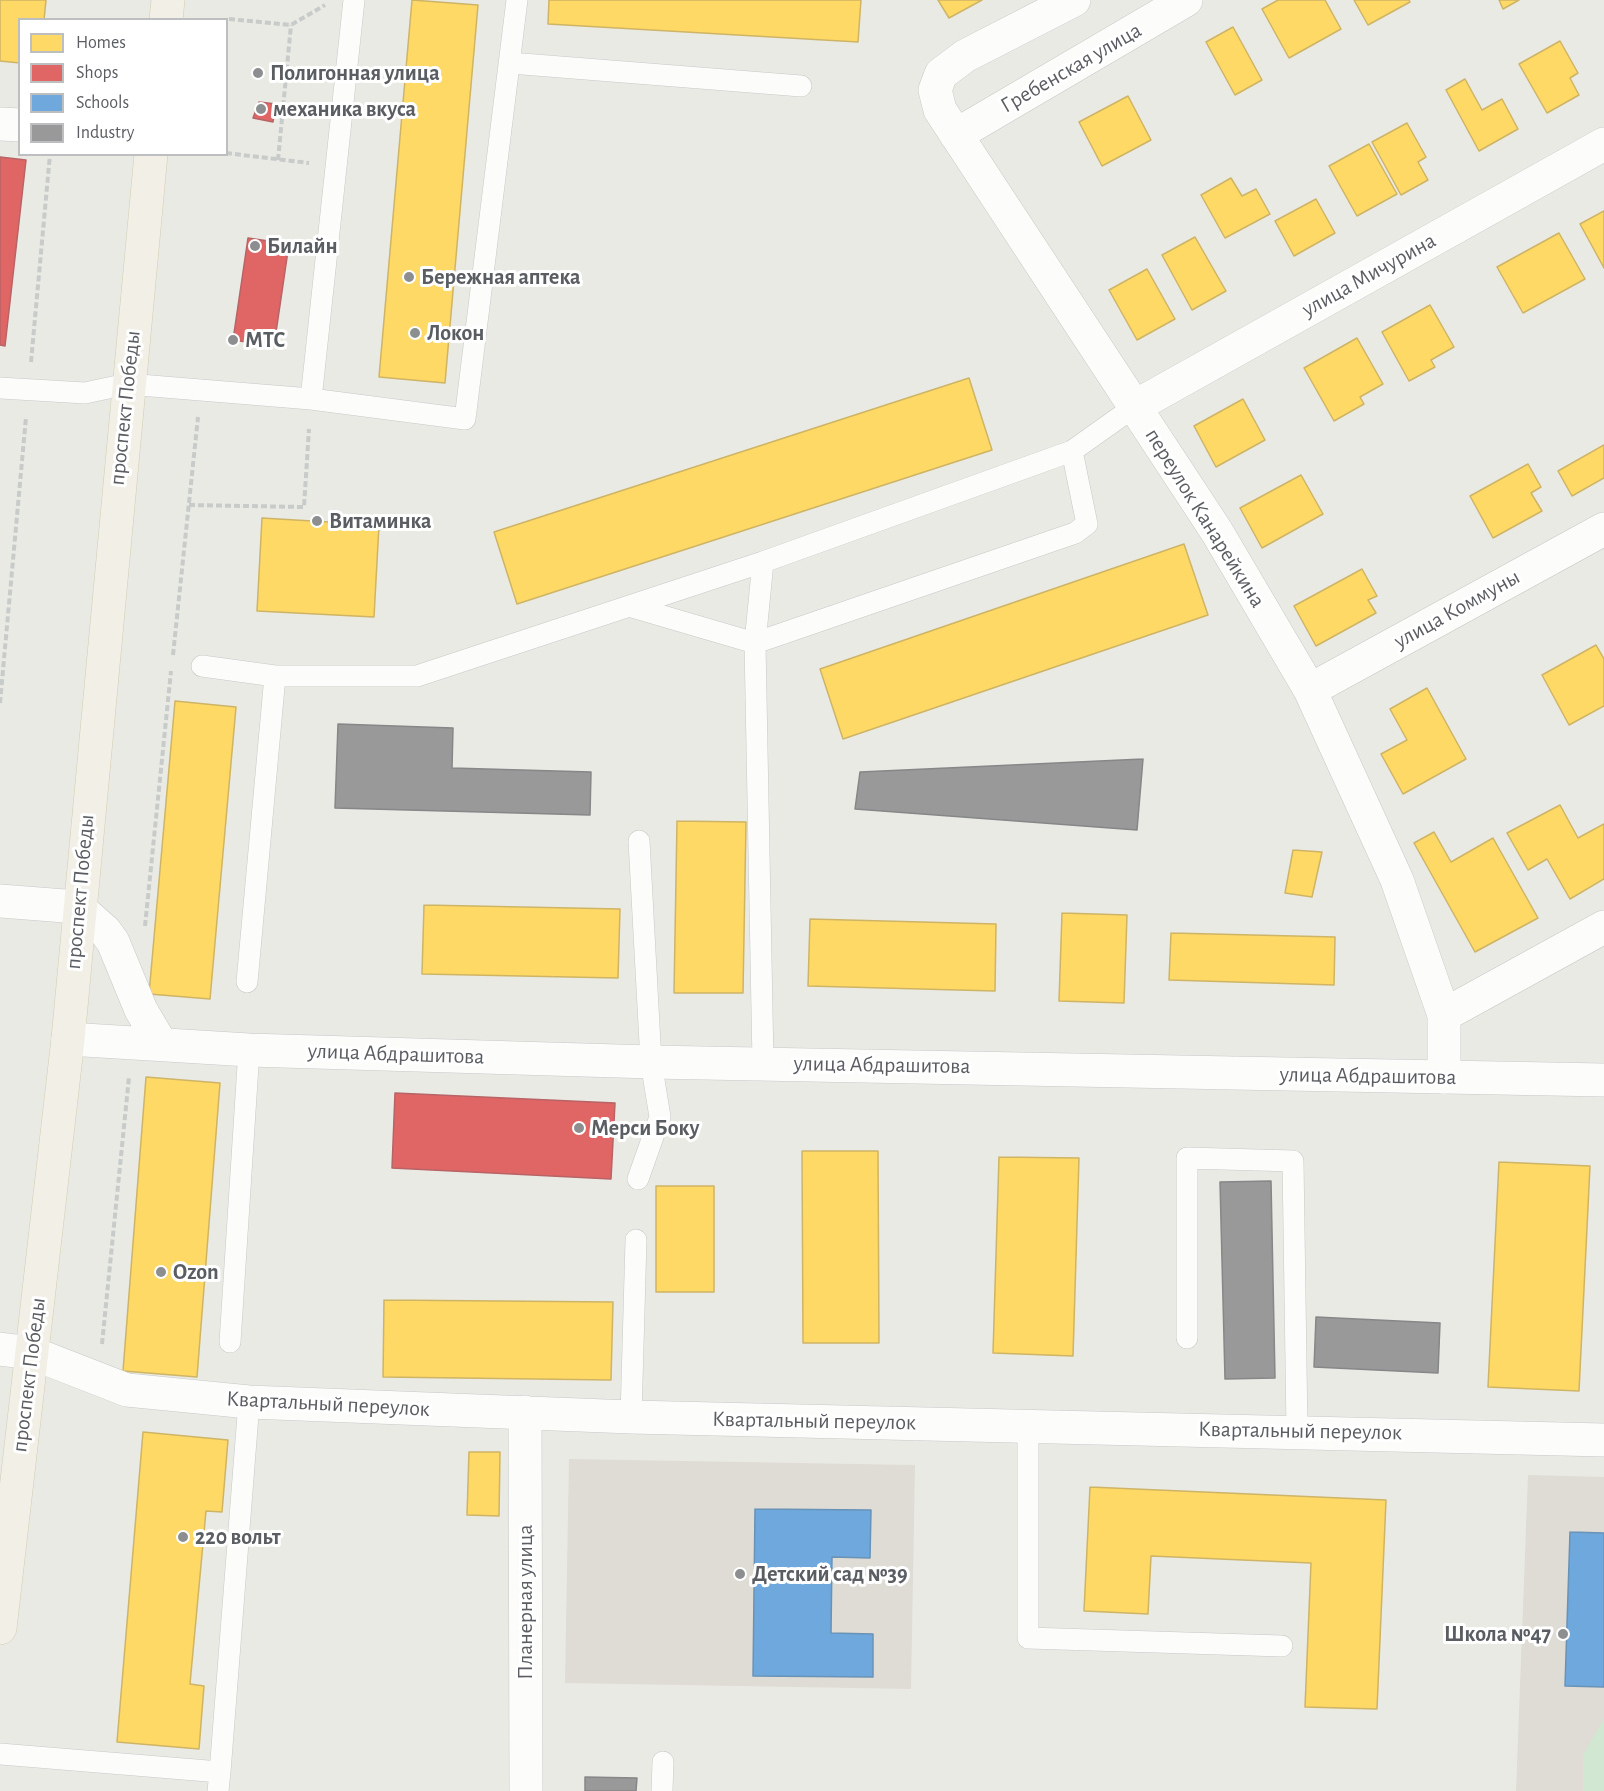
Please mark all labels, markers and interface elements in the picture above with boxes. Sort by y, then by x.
street label: Гребенская улица [996,17,1146,119]
legend [18,18,228,156]
text: Homes [76,34,126,52]
place label: Полигонная улица [270,60,440,86]
text: Shops [76,64,118,82]
marker: Полигонная улица [251,66,265,80]
text: Schools [76,94,129,112]
place label: механика вкуса [273,96,416,122]
marker: механика вкуса [254,102,268,116]
text: Industry [76,124,135,142]
street label: улица Мичурина [1297,227,1441,323]
place label: Билайн [267,233,338,259]
marker: Билайн [248,239,262,253]
place label: Бережная аптека [421,264,580,290]
marker: Бережная аптека [402,270,416,284]
place label: Локон [427,320,484,346]
marker: Локон [408,326,422,340]
place label: МТС [245,327,285,353]
street label: проспект Победы [104,329,146,487]
marker: МТС [226,333,240,347]
street label: переулок Канарейкина [1139,423,1271,613]
place label: Витаминка [329,508,431,534]
marker: Витаминка [310,514,324,528]
street label: улица Коммуны [1389,564,1525,654]
street label: проспект Победы [60,813,100,971]
street label: улица Абдрашитова [307,1038,485,1070]
street label: улица Абдрашитова [793,1050,971,1080]
street label: улица Абдрашитова [1279,1061,1457,1091]
place label: Мерси Боку [591,1115,699,1141]
marker: Мерси Боку [572,1121,586,1135]
place label: Ozon [173,1259,219,1285]
marker: Ozon [154,1265,168,1279]
street label: проспект Победы [6,1296,52,1454]
street label: Квартальный переулок [226,1385,430,1423]
street label: Квартальный переулок [712,1406,916,1436]
street label: Квартальный переулок [1198,1416,1402,1446]
place label: 220 вольт [195,1524,281,1550]
street label: Планерная улица [512,1524,538,1680]
marker: 220 вольт [176,1530,190,1544]
place label: Детский сад №39 [752,1561,908,1587]
marker: Детский сад №39 [733,1567,747,1581]
place label: Школа №47 [1444,1621,1551,1647]
marker: Школа №47 [1556,1627,1570,1641]

